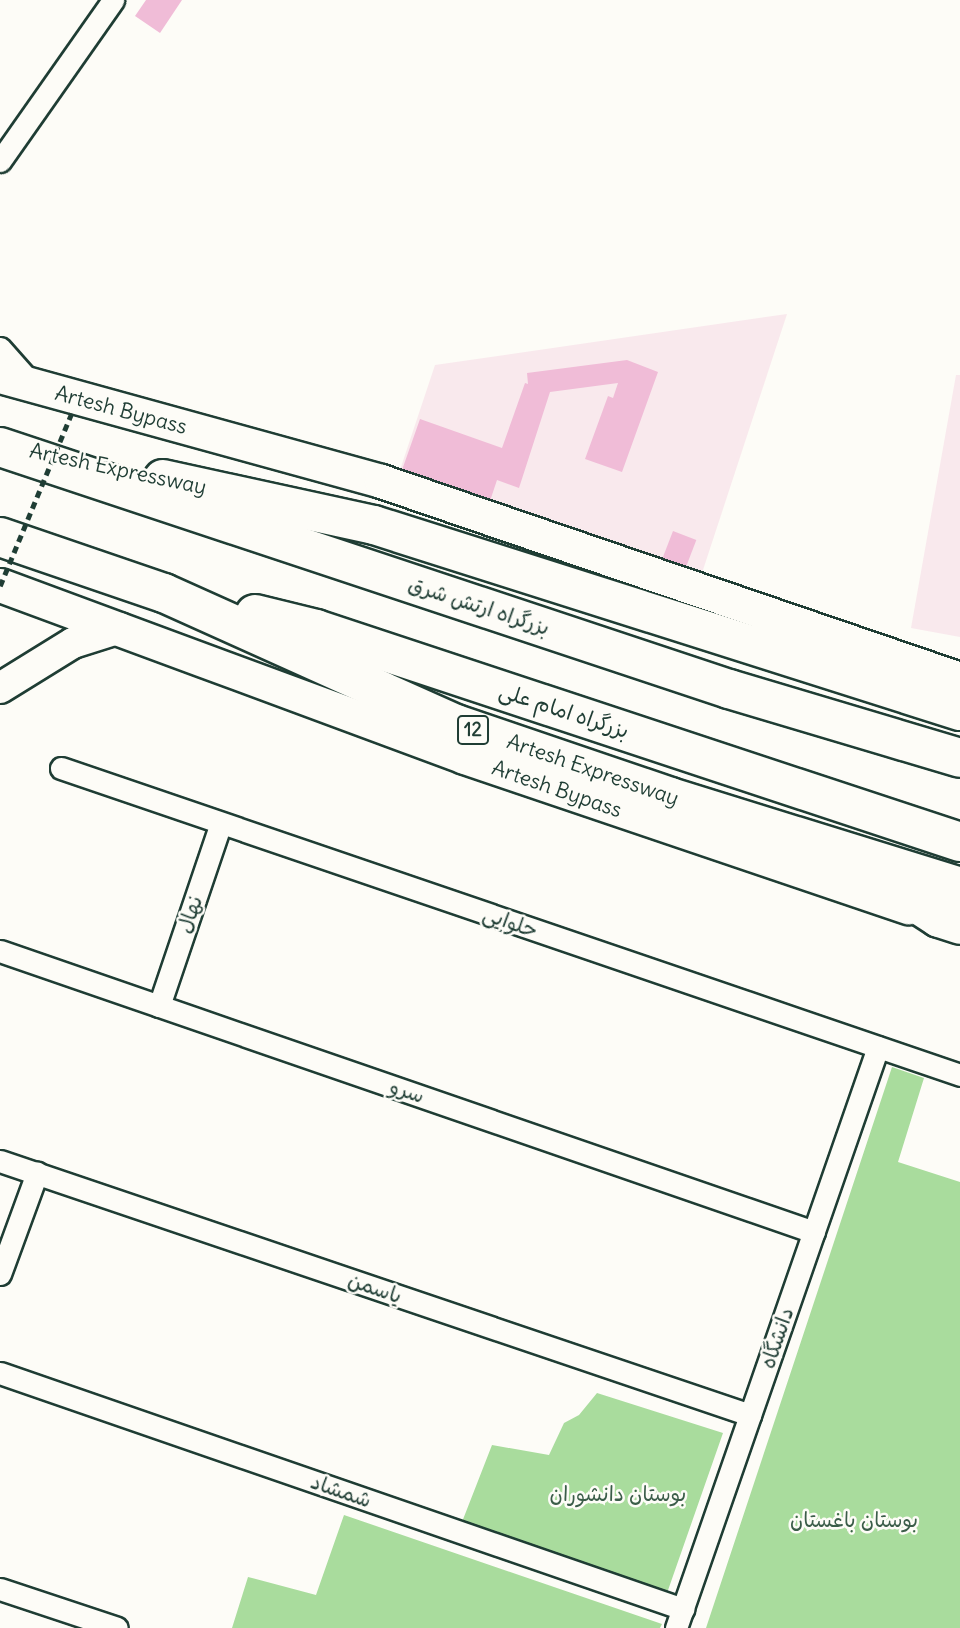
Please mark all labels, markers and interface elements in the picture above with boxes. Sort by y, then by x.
street label: Artesh Bypass [52,380,190,440]
street label: Artesh Expressway [27,438,209,500]
street label: بزرگراه ارتش شرق [405,571,553,641]
street label: بزرگراه امام علی [496,678,632,744]
road number: 12 [456,715,490,746]
street label: Artesh Expressway [504,729,682,811]
street label: Artesh Bypass [489,755,625,823]
street label: نهال [172,891,208,937]
street label: حلوایی [480,901,540,943]
street label: سرو [386,1073,428,1109]
street label: یاسمن [345,1267,405,1309]
street label: دانشگاه [755,1304,799,1372]
street label: شمشاد [307,1469,375,1513]
park label: بوستان دانشوران [550,1481,686,1507]
park label: بوستان باغستان [790,1507,918,1533]

